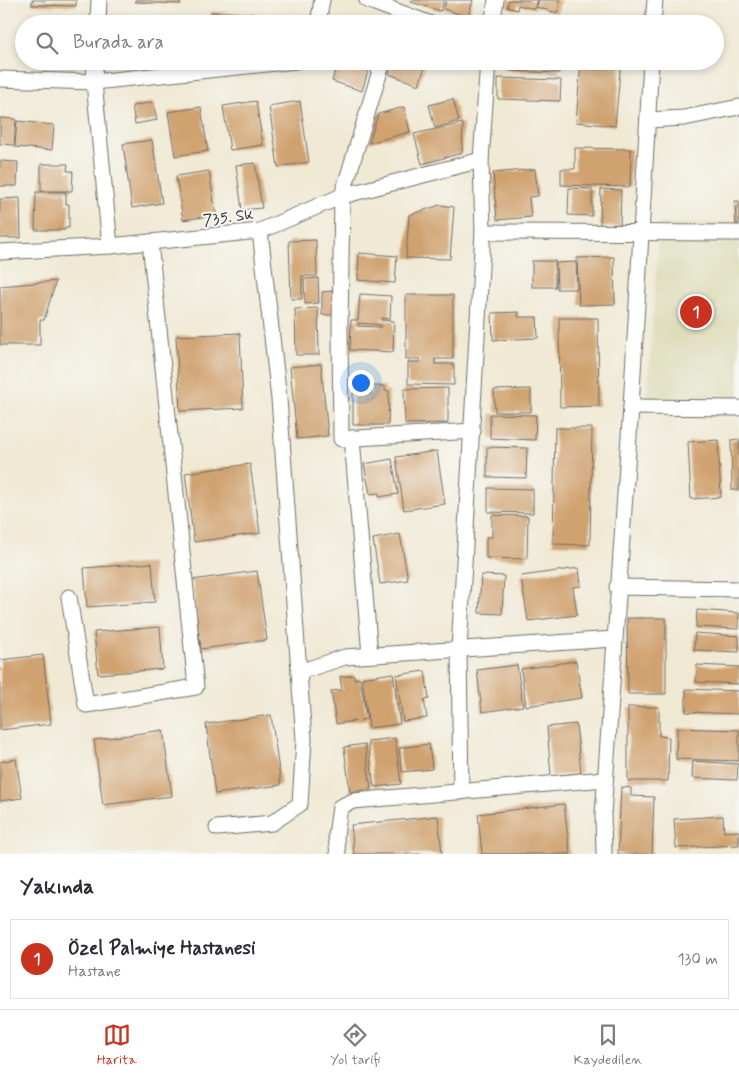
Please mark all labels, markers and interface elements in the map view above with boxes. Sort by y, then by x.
search box [15,15,724,70]
icon: search [33,29,61,57]
text: Burada ara [73,30,164,55]
street label: 735. Sk [202,204,255,231]
pin: 1 [680,293,712,331]
your location [348,370,374,396]
text: Yakında [20,873,94,901]
text: Özel Palmiye Hastanesi [68,936,255,961]
text: 1 [33,949,41,970]
text: 130 m [677,949,718,970]
text: Hastane [68,961,121,982]
tab: Harita [97,1021,137,1069]
tab: Yol tarifi [330,1021,380,1069]
tab: Kaydedilen [574,1021,642,1069]

